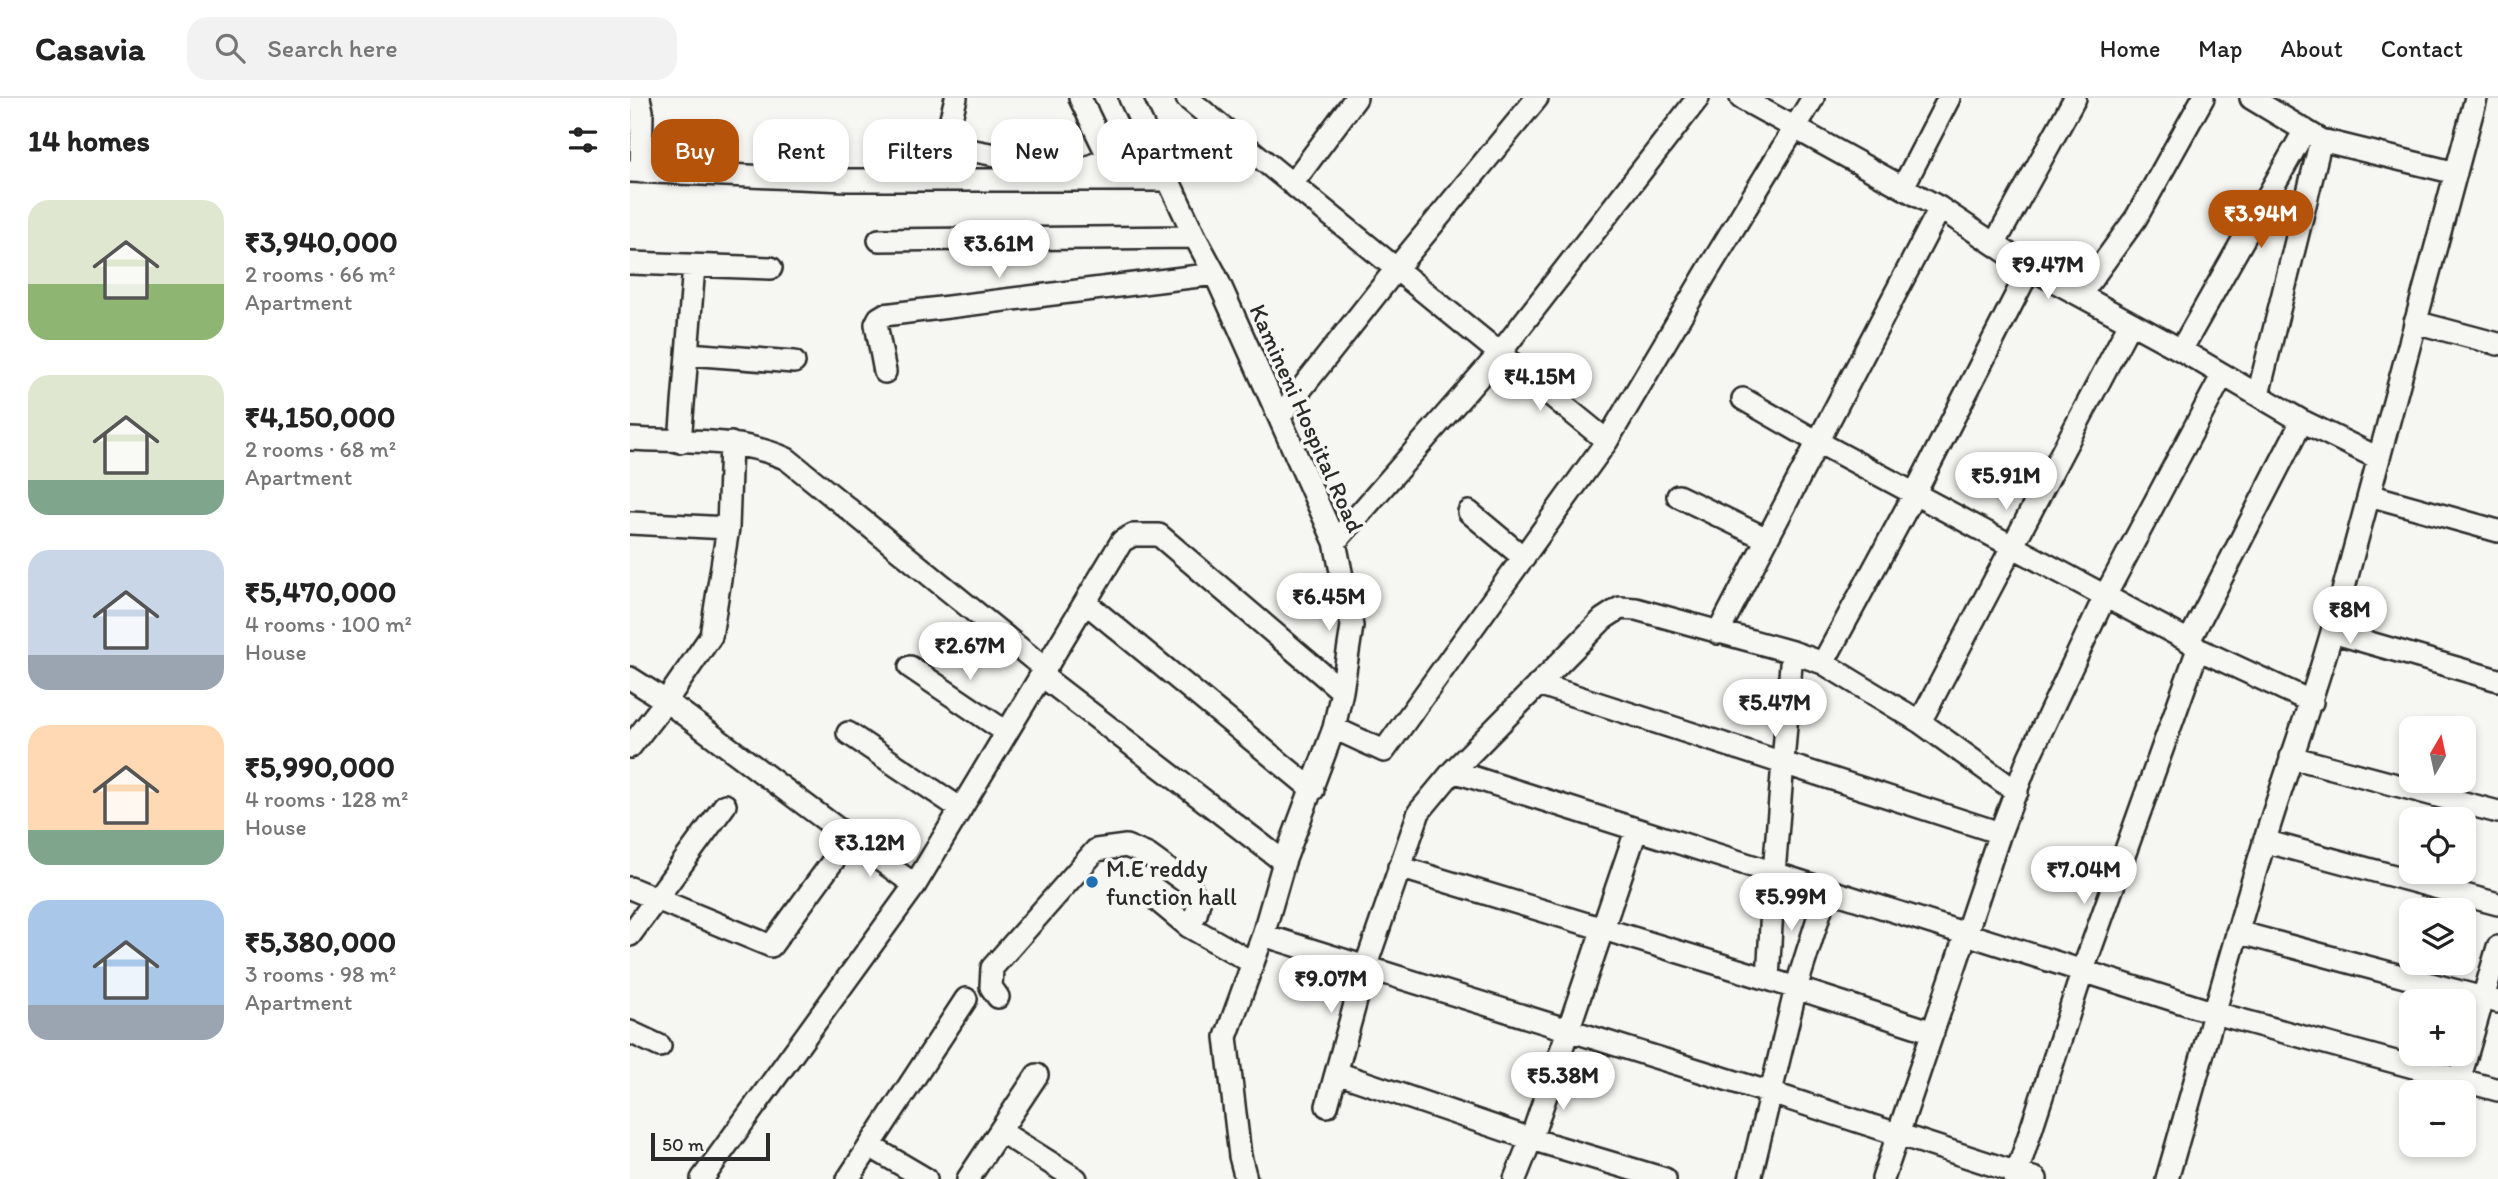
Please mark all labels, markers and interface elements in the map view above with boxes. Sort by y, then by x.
search box [187,17,677,80]
text: Casavia [35,29,145,68]
icon: search [211,29,249,67]
text: Search here [267,32,398,64]
text: Home [2100,34,2160,63]
text: Map [2198,34,2242,63]
text: About [2280,34,2343,63]
text: Contact [2381,34,2463,63]
chip: Buy [651,119,739,182]
chip: Rent [753,119,849,182]
chip: Filters [863,119,977,182]
chip: New [991,119,1083,182]
chip: Apartment [1097,119,1257,182]
icon: filters [564,121,602,159]
text: 14 homes [28,122,150,159]
pin: ₹3.94M [2204,190,2318,250]
text: ₹3.94M [2224,199,2298,227]
pin: ₹3.61M [942,220,1056,280]
text: ₹3,940,000 [245,223,398,260]
icon: home [84,228,168,312]
text: ₹3.61M [964,229,1034,257]
pin: ₹9.47M [1991,242,2105,301]
text: ₹9.47M [2012,250,2084,278]
text: 2 rooms · 66 m² [245,260,396,288]
text: Apartment [245,288,352,316]
street label: Kamineni Hospital Road [1244,299,1370,537]
pin: ₹4.15M [1483,354,1597,413]
text: ₹4.15M [1504,362,1576,390]
text: ₹4,150,000 [245,398,395,435]
icon: home [84,403,168,487]
text: 2 rooms · 68 m² [245,435,396,463]
pin: ₹5.91M [1949,452,2063,512]
text: ₹5.91M [1971,461,2041,489]
text: Apartment [245,463,352,491]
text: ₹5,470,000 [245,573,396,610]
pin: ₹6.45M [1272,574,1386,633]
icon: home [84,578,168,662]
text: ₹6.45M [1292,582,1366,610]
pin: ₹8M [2316,587,2384,646]
text: ₹8M [2329,595,2371,623]
text: 4 rooms · 100 m² [245,610,412,638]
pin: ₹2.67M [913,622,1027,682]
text: ₹2.67M [935,631,1005,659]
text: House [245,638,307,666]
pin: ₹5.47M [1718,680,1832,739]
text: ₹5.47M [1739,688,1811,716]
north arrow [2399,716,2476,793]
map controls [2399,716,2476,1157]
text: ₹5,990,000 [245,748,395,785]
icon: home [84,753,168,837]
text: 4 rooms · 128 m² [245,785,408,813]
button: locate [2399,807,2476,884]
text: House [245,813,307,841]
pin: ₹3.12M [813,820,927,879]
text: ₹3.12M [835,828,905,856]
pin: ₹7.04M [2027,846,2141,906]
place label: M.E reddy function hall [1106,854,1237,911]
text: ₹7.04M [2047,855,2121,883]
marker: M.E reddy function hall [1084,874,1100,890]
pin: ₹5.99M [1734,874,1848,933]
text: ₹5.99M [1755,882,1827,910]
button: layers [2399,898,2476,975]
text: ₹5,380,000 [245,923,396,960]
icon: home [84,928,168,1012]
pin: ₹9.07M [1274,956,1388,1015]
text: 3 rooms · 98 m² [245,960,396,988]
text: ₹9.07M [1295,964,1367,992]
text: Apartment [245,988,352,1016]
button: + [2399,989,2476,1066]
pin: ₹5.38M [1506,1052,1620,1112]
text: ₹5.38M [1527,1061,1599,1089]
button: − [2399,1080,2476,1157]
scale bar [651,1130,770,1162]
text: 50 m [662,1133,704,1156]

